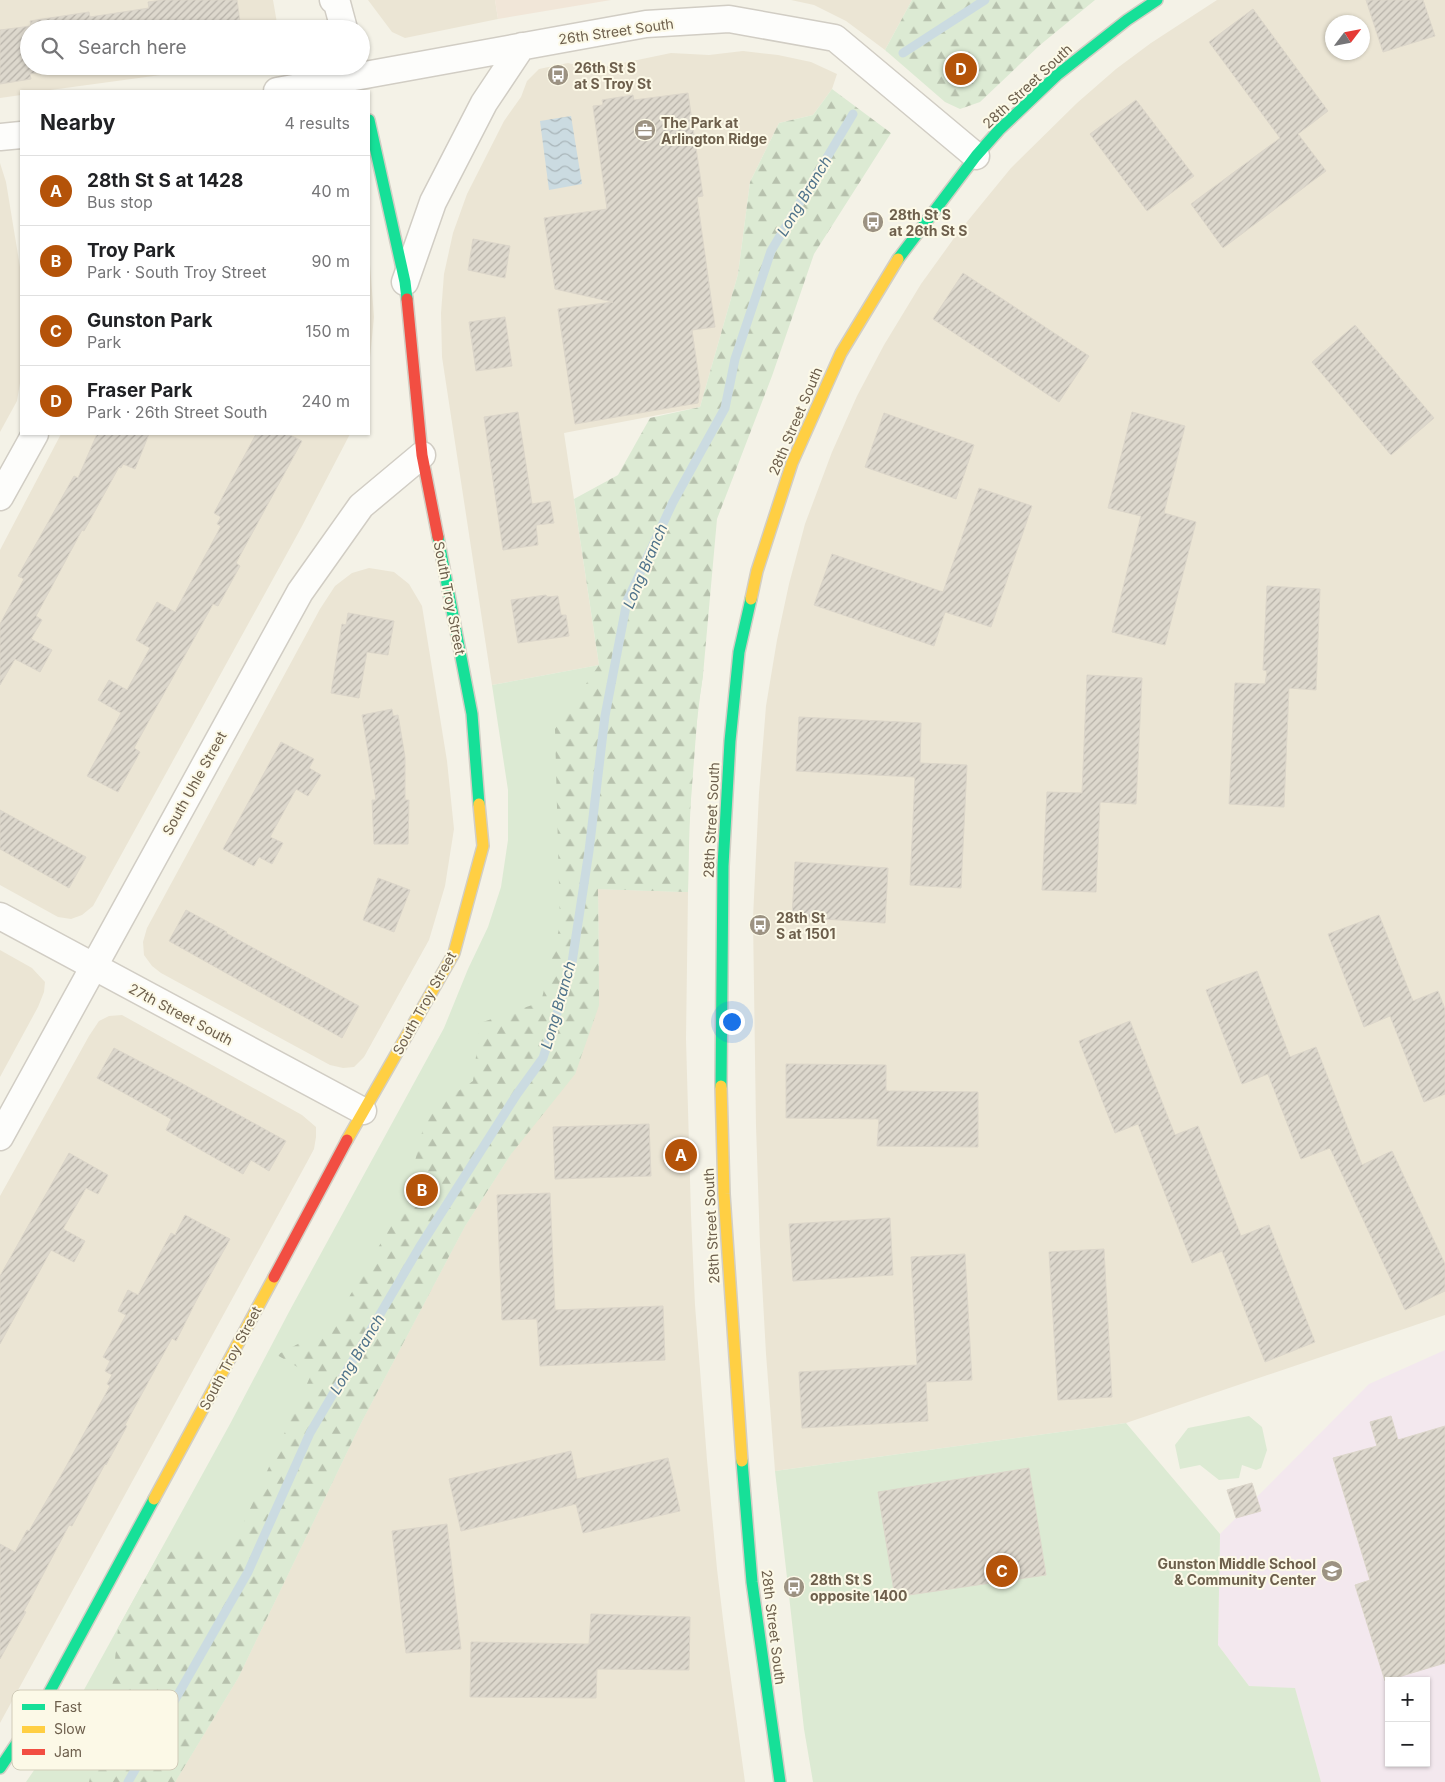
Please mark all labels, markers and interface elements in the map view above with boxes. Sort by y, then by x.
street label: 26th Street South [557,15,675,47]
north arrow [1325,15,1370,60]
search box [20,20,370,75]
icon: search [38,34,66,62]
text: Search here [78,36,187,59]
street label: 28th Street South [979,40,1075,132]
pin: D [945,50,977,88]
place label: 26th St S at S Troy St [574,59,651,92]
bus stop icon: 26th St S at S Troy St [546,63,570,87]
text: Nearby [40,110,115,135]
text: 4 results [285,113,350,133]
place label: The Park at Arlington Ridge [661,114,767,147]
office icon: The Park at Arlington Ridge [633,118,657,142]
water label: Long Branch [773,152,836,240]
text: 28th St S at 1428 [87,169,243,192]
text: A [50,181,62,201]
text: 40 m [311,181,350,201]
text: Bus stop [87,192,153,212]
place label: 28th St S at 26th St S [889,206,967,239]
bus stop icon: 28th St S at 26th St S [861,210,885,234]
text: Troy Park [87,239,175,262]
text: B [51,251,61,271]
text: 90 m [311,251,350,271]
text: Park · South Troy Street [87,262,266,282]
text: Gunston Park [87,309,212,332]
text: C [50,321,62,341]
text: 150 m [305,321,350,341]
text: Park [87,332,121,352]
street label: 28th Street South [765,364,825,478]
text: Fraser Park [87,379,193,402]
text: D [50,391,62,411]
text: 240 m [302,391,350,411]
text: Park · 26th Street South [87,402,267,422]
water label: Long Branch [619,521,671,611]
street label: South Troy Street [431,540,469,657]
street label: South Uhle Street [158,728,230,838]
street label: 28th Street South [699,762,723,878]
place label: 28th St S at 1501 [776,909,836,942]
bus stop icon: 28th St S at 1501 [748,913,772,937]
street label: South Troy Street [389,948,460,1057]
water label: Long Branch [536,959,580,1051]
street label: 27th Street South [126,979,236,1049]
your location [719,1009,745,1035]
pin: A [665,1136,697,1174]
street label: 28th Street South [699,1168,723,1284]
pin: B [406,1171,438,1209]
street label: South Troy Street [195,1303,265,1413]
water label: Long Branch [326,1310,389,1398]
pin: C [986,1552,1018,1590]
place label: Gunston Middle School & Community Center [1158,1555,1316,1588]
school or university icon: Gunston Middle School & Community Center [1320,1559,1344,1583]
street label: 28th Street South [758,1568,790,1686]
place label: 28th St S opposite 1400 [810,1571,908,1604]
bus stop icon: 28th St S opposite 1400 [782,1575,806,1599]
map controls [1385,1677,1430,1767]
button: + [1385,1677,1430,1722]
legend [12,1690,178,1770]
text: Fast [54,1698,82,1715]
text: Slow [54,1720,86,1737]
button: − [1385,1722,1430,1767]
text: Jam [54,1743,82,1760]

